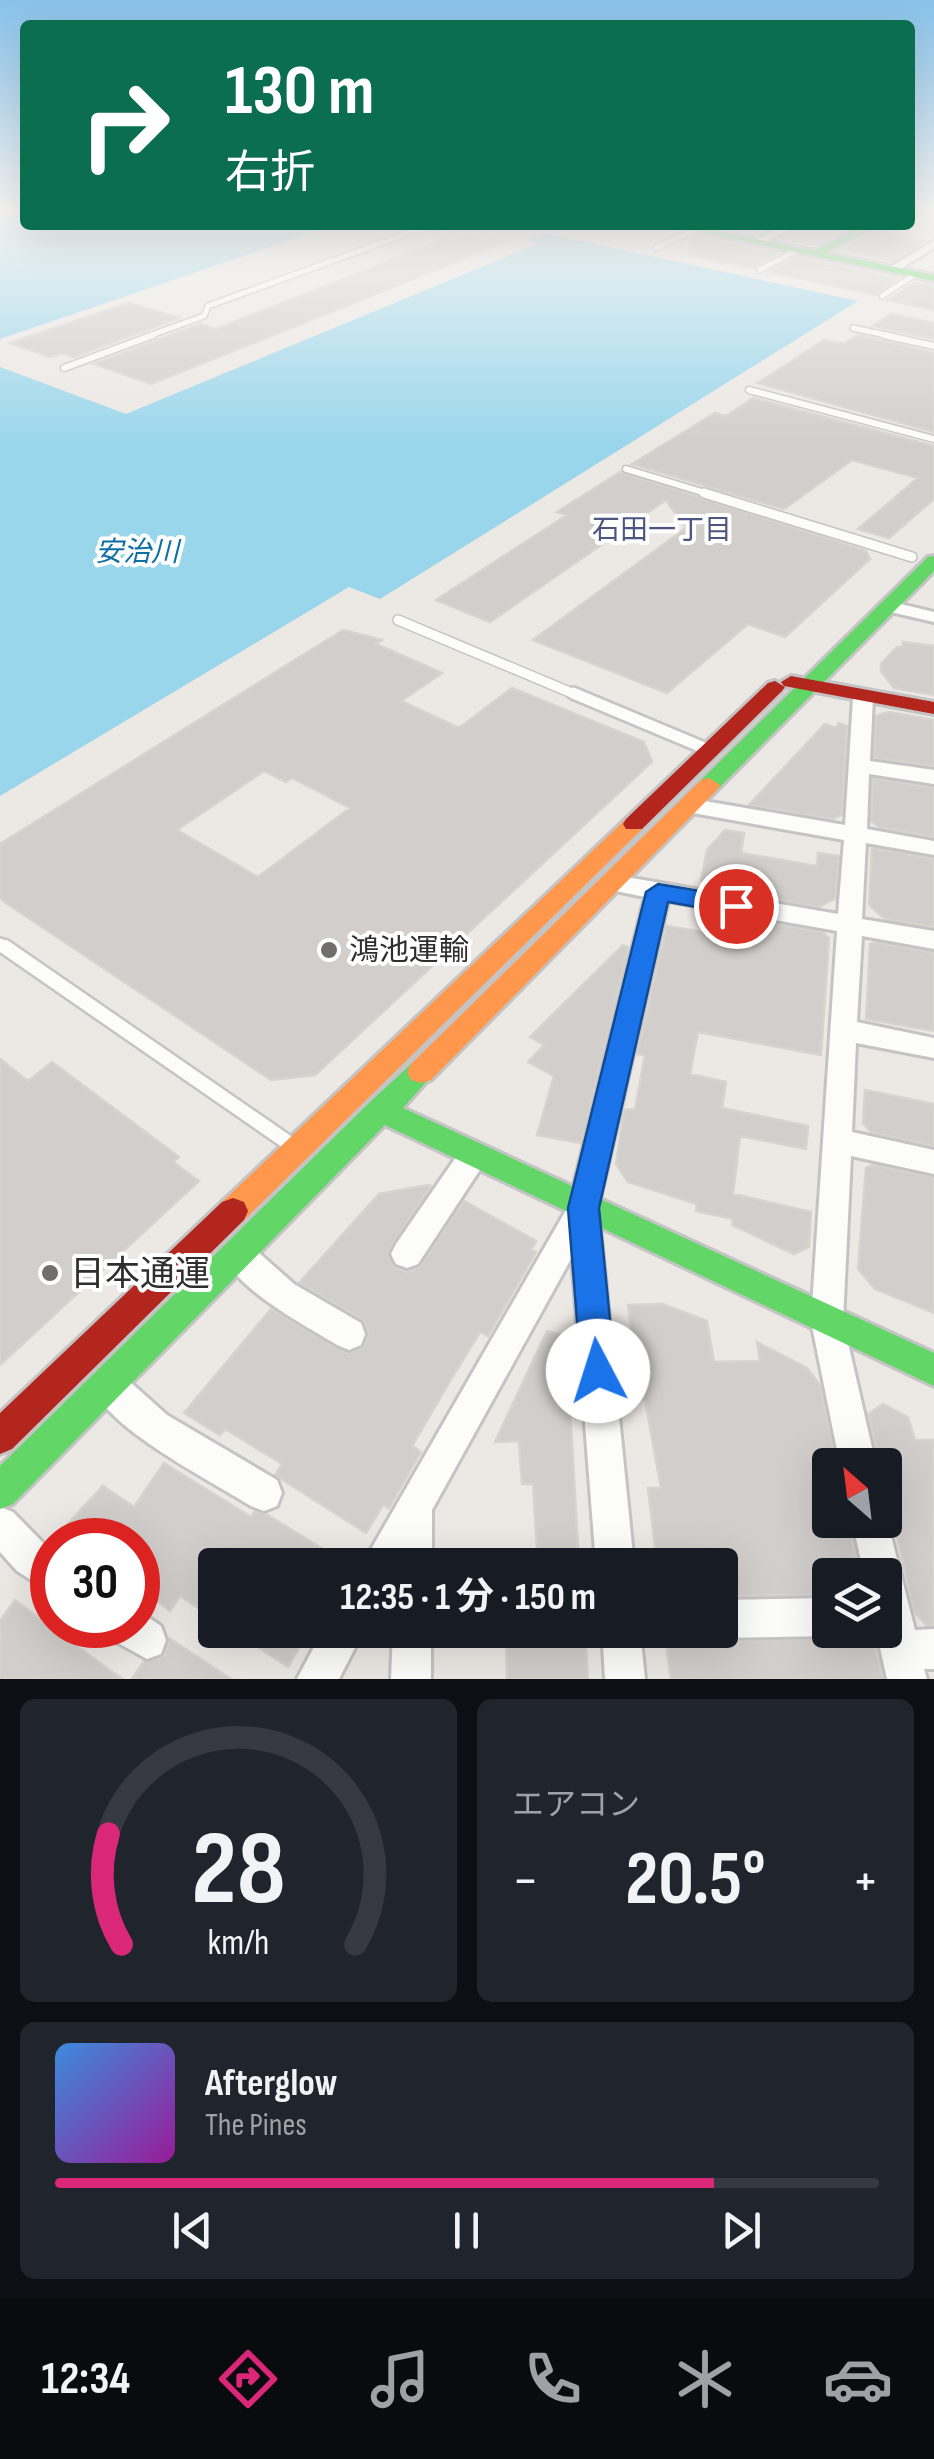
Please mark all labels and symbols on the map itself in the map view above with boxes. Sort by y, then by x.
district label: 石田一丁目 [592,514,732,547]
water label: 安治川 [95,536,182,569]
pin [694,864,779,949]
place label: 鴻池運輸 [349,933,469,969]
marker: 鴻池運輸 [318,939,340,961]
place label: 日本通運 [70,1253,210,1296]
marker: 日本通運 [39,1262,61,1284]
position arrow [546,1319,650,1423]
north arrow [812,1448,902,1538]
speed limit sign: 30 [30,1518,160,1648]

